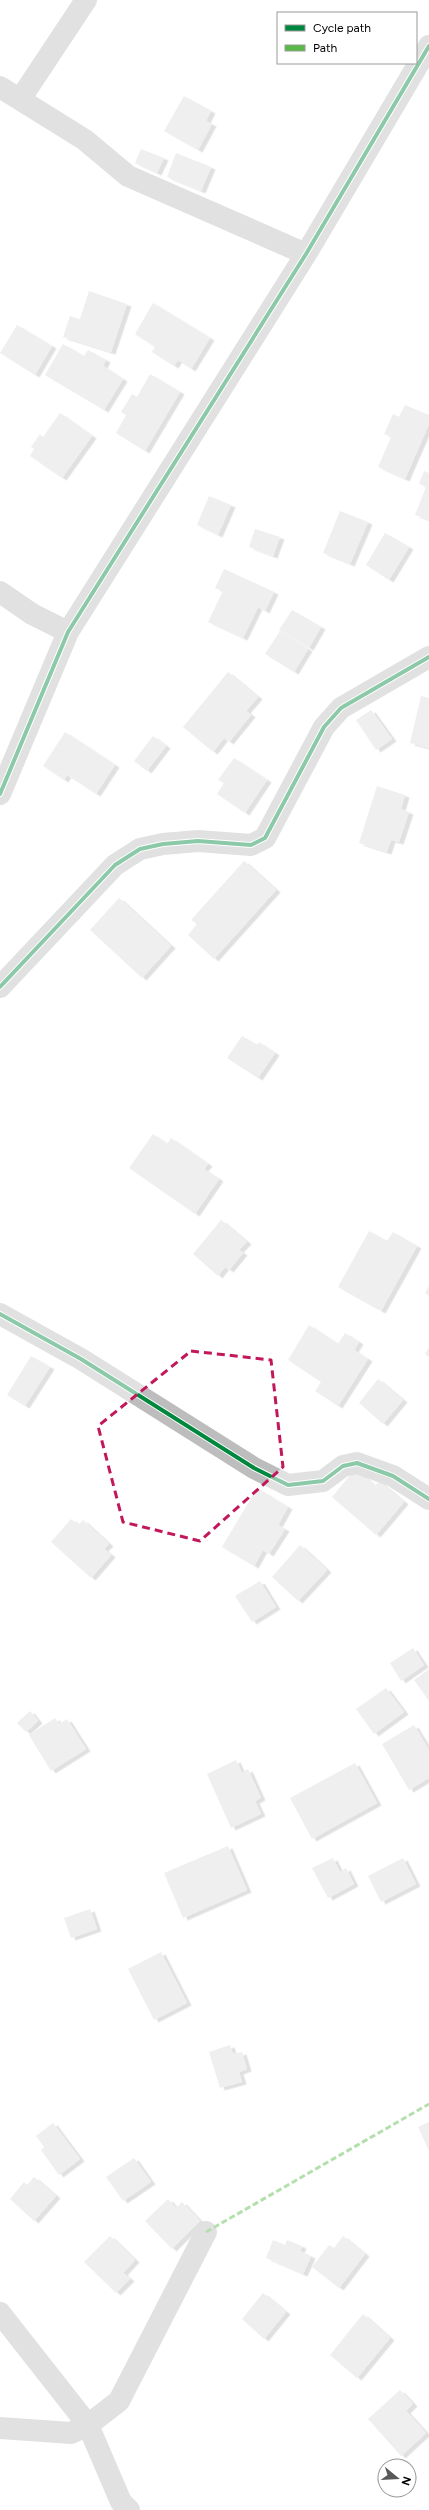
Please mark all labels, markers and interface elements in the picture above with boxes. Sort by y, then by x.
legend [277,12,417,64]
text: Cycle path [313,21,371,35]
text: Path [313,41,337,55]
north arrow [377,2458,417,2498]
text: N [399,2475,414,2487]

